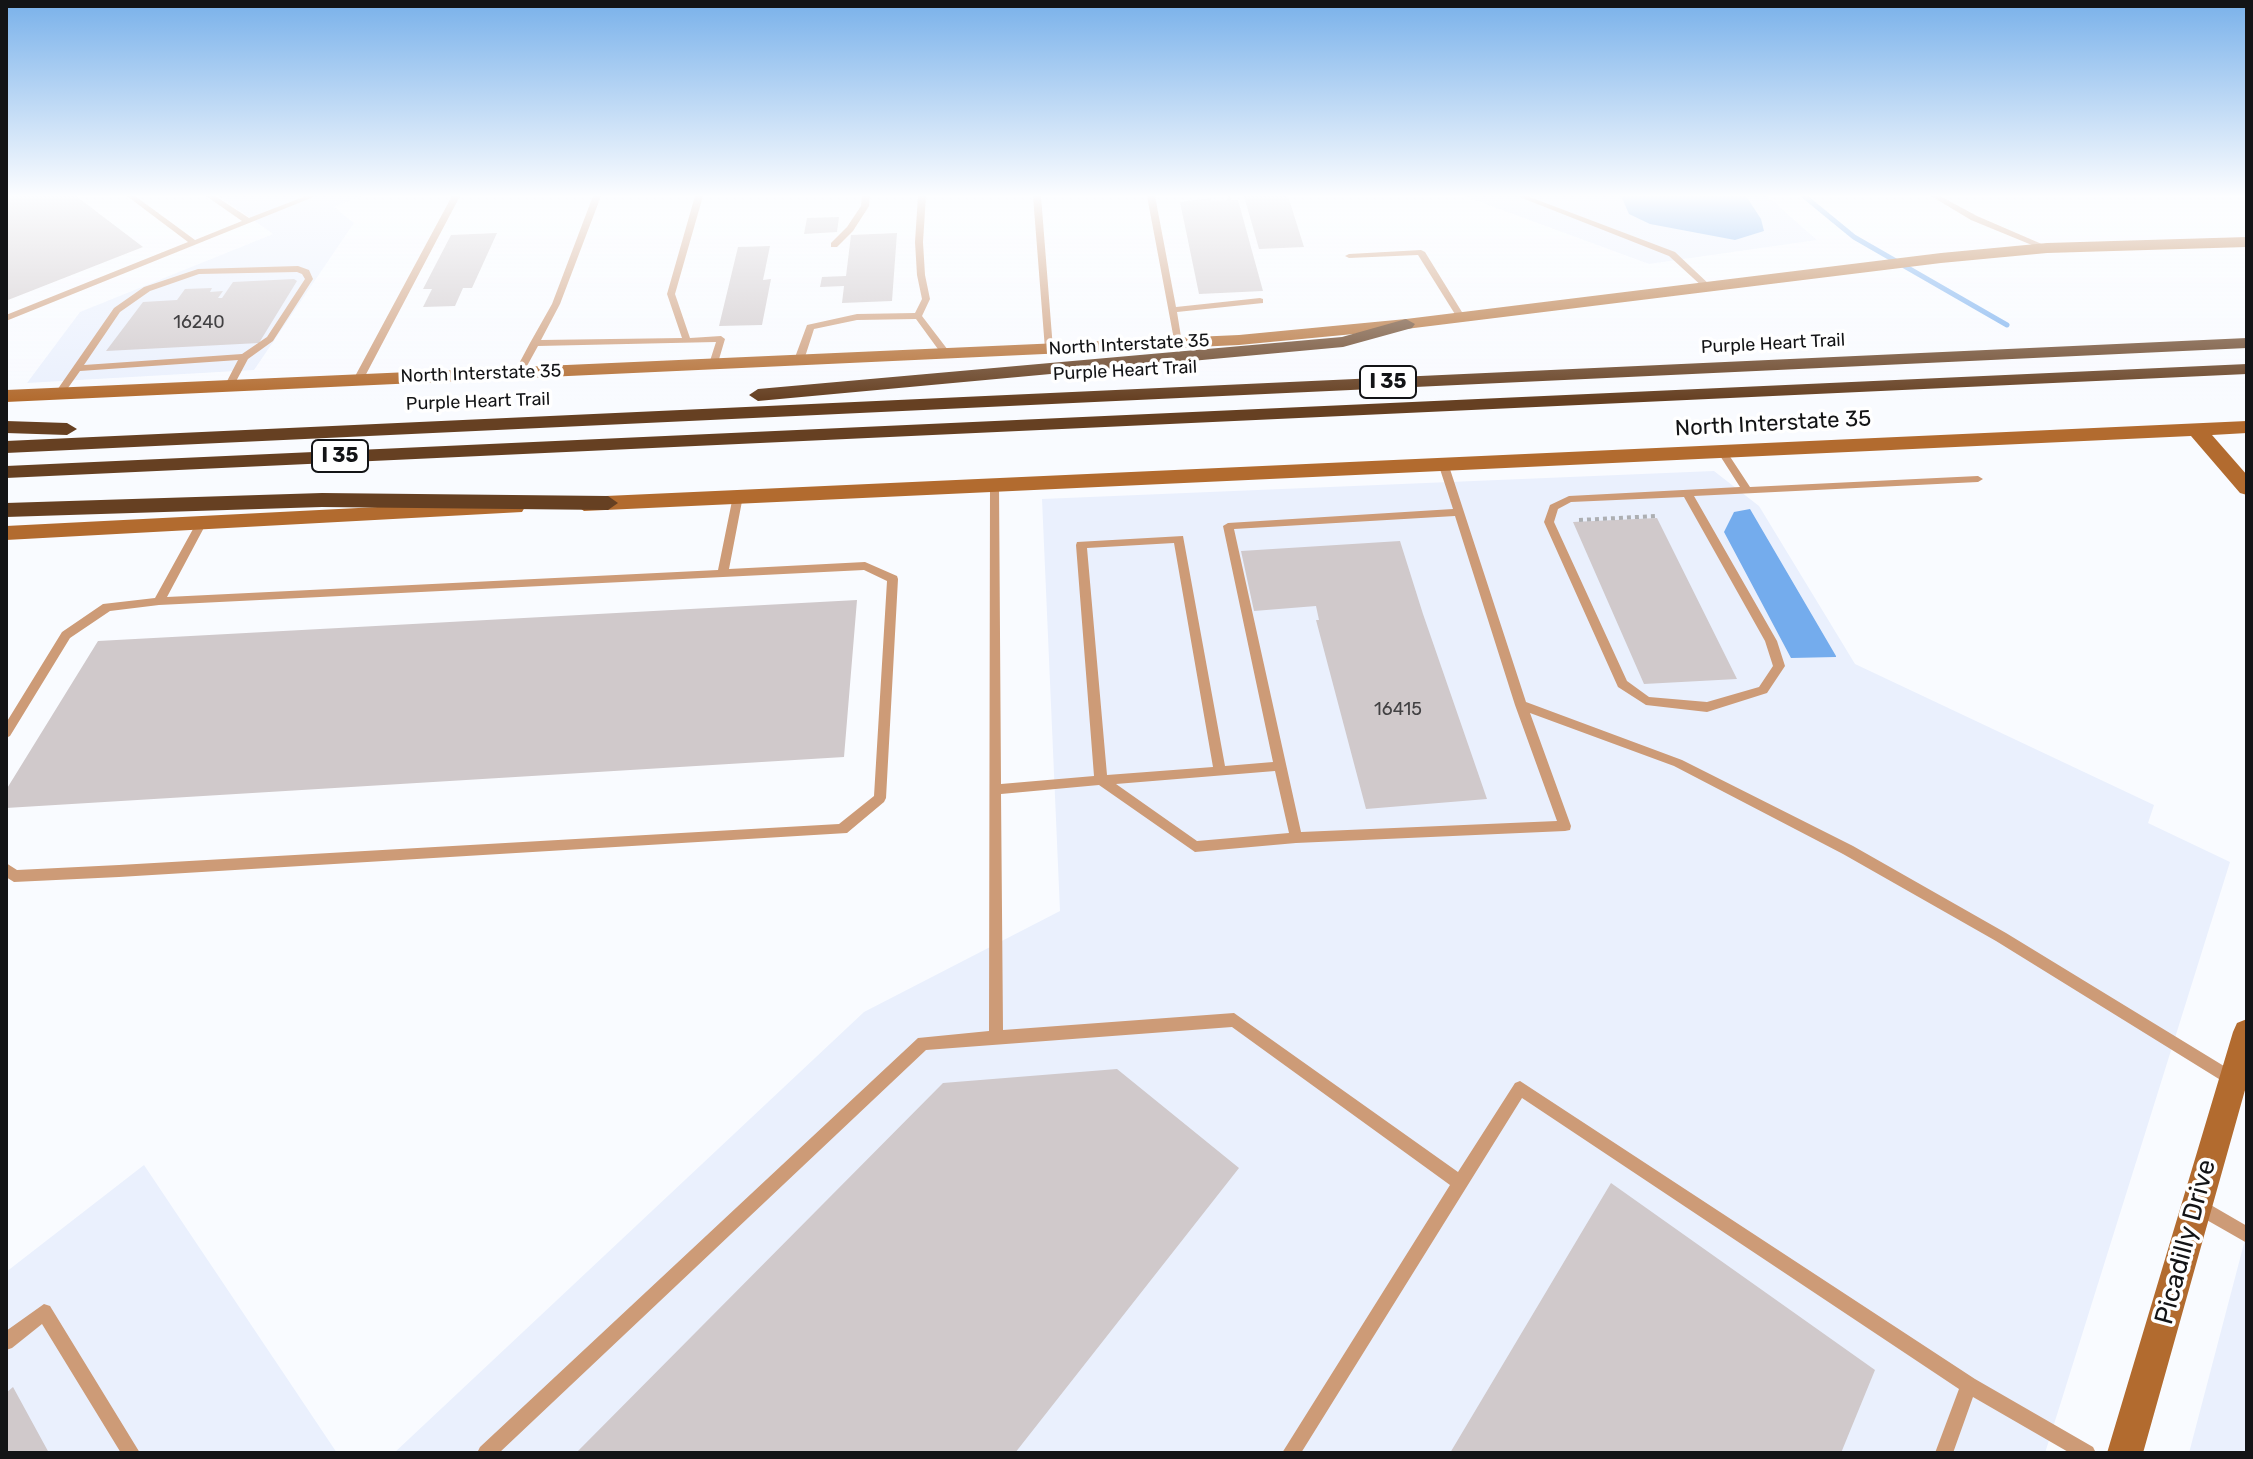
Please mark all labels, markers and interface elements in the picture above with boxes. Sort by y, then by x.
house number: 16240 [173,312,225,334]
street label: Purple Heart Trail [1700,329,1846,359]
street label: North Interstate 35 [1048,330,1210,360]
street label: Purple Heart Trail [1052,356,1198,386]
street label: North Interstate 35 [400,360,562,388]
road number: I 35 [1360,366,1416,398]
street label: Purple Heart Trail [406,389,550,415]
street label: North Interstate 35 [1674,406,1872,442]
road number: I 35 [312,440,368,472]
house number: 16415 [1374,699,1422,721]
street label: Picadilly Drive [2149,1156,2223,1328]

